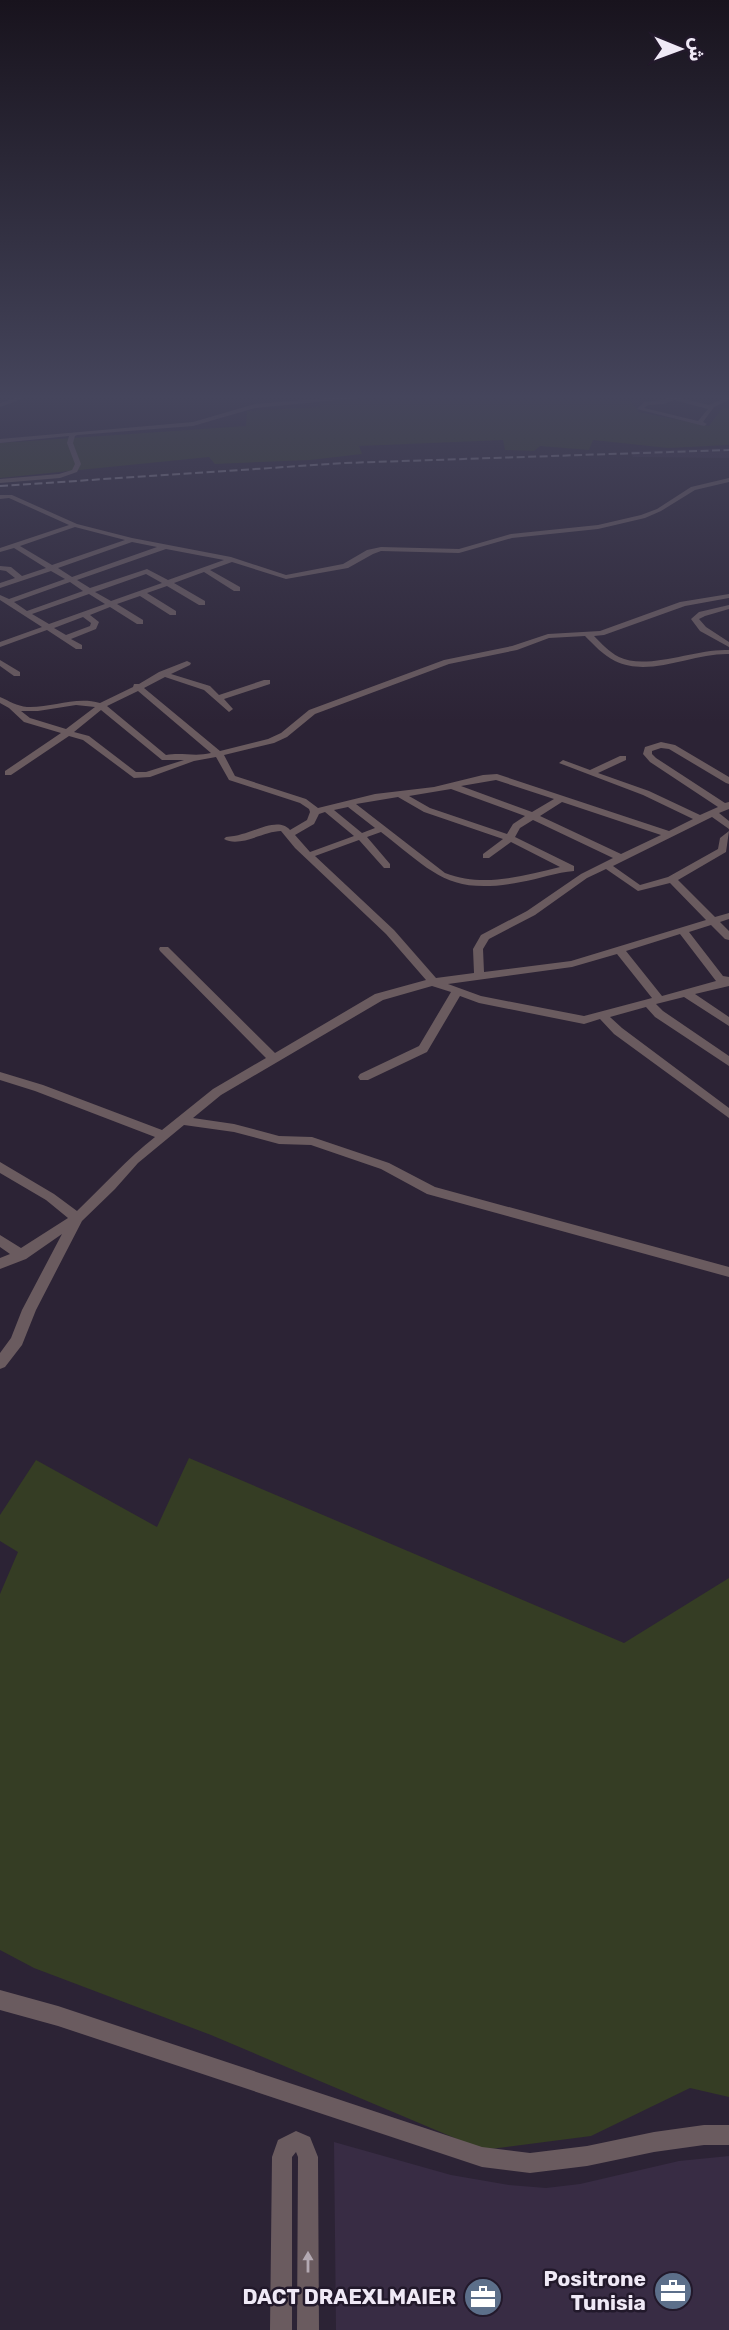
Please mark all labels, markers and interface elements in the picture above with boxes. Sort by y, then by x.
north arrow [645,14,715,84]
text: ش [685,37,708,62]
one-way arrow [302,2251,314,2273]
place label: Positrone Tunisia [543,2266,646,2315]
office icon: Positrone Tunisia [652,2270,694,2312]
office icon: DACT DRAEXLMAIER [462,2276,504,2318]
place label: DACT DRAEXLMAIER [242,2284,456,2309]

